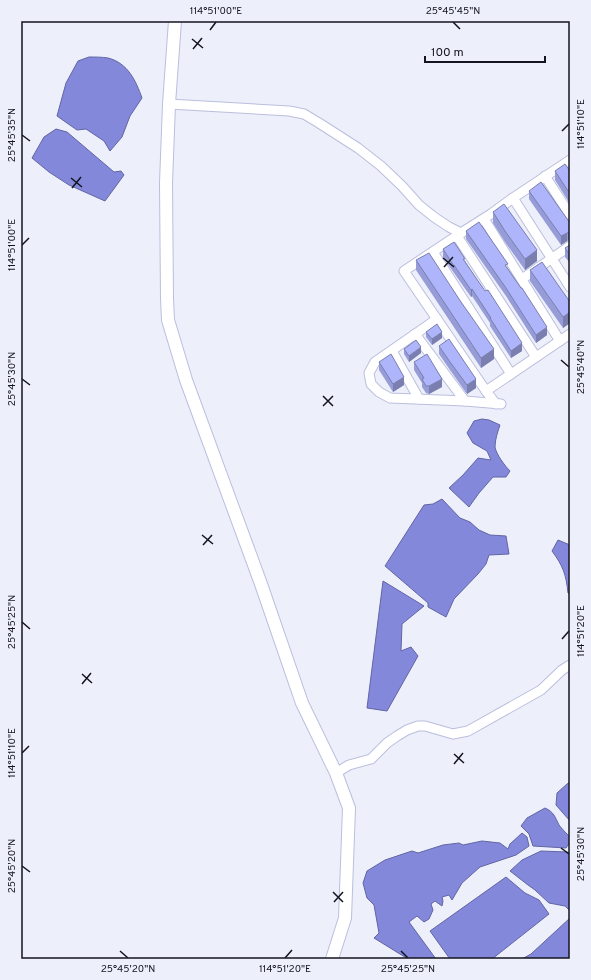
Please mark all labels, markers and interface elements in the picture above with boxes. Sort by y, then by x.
text: 114°51'00"E [190,5,242,18]
text: 25°45'45"N [426,5,480,18]
scale bar [425,38,545,64]
text: 100 m [431,45,464,61]
text: 114°51'10"E [575,99,588,149]
text: 25°45'35"N [6,108,19,162]
text: 114°51'00"E [6,219,19,271]
text: 25°45'40"N [575,340,588,394]
text: 25°45'30"N [6,352,19,406]
text: 25°45'25"N [6,595,19,649]
text: 114°51'20"E [575,605,588,657]
text: 114°51'10"E [6,728,19,778]
text: 25°45'30"N [575,827,588,881]
text: 25°45'20"N [6,839,19,893]
text: 25°45'20"N [101,963,155,976]
text: 114°51'20"E [259,963,311,976]
text: 25°45'25"N [381,963,435,976]

